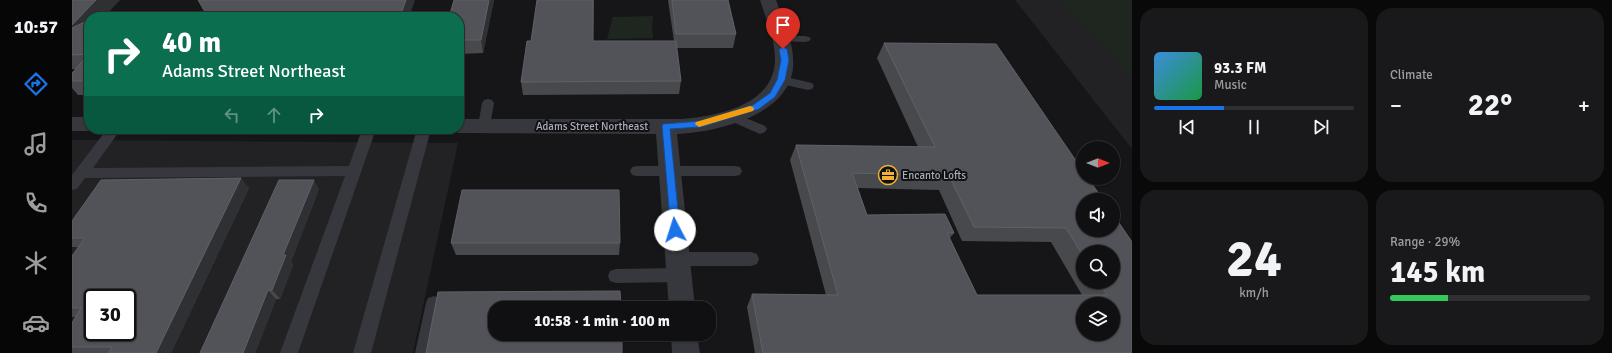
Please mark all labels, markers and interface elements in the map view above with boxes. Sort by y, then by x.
pin [766,8,800,49]
icon: arrive [772,14,794,36]
text: 10:57 [14,16,58,38]
text: 40 m [162,26,221,60]
icon: right [96,28,148,80]
text: 93.3 FM [1214,59,1266,77]
text: Adams Street Northeast [162,60,346,82]
text: Climate [1390,67,1433,83]
icon: directions [22,70,50,98]
text: Music [1214,77,1247,93]
text: 22° [1468,87,1512,124]
text: − [1390,92,1402,119]
text: + [1578,92,1590,119]
icon: left [221,104,243,126]
icon: ahead [263,104,285,126]
icon: right [305,104,327,126]
icon: previous [1176,116,1198,138]
icon: pause [1243,116,1265,138]
icon: next [1310,116,1332,138]
street label: Adams Street Northeast [536,120,648,133]
icon: music [22,130,50,158]
north arrow [1076,141,1120,185]
map controls [1076,141,1120,341]
office icon: Encanto Lofts [877,164,899,186]
place label: Encanto Lofts [902,169,966,182]
icon: phone [22,189,50,217]
button: sound [1076,193,1120,237]
position arrow [654,209,696,251]
text: 24 [1226,227,1282,291]
text: Range · 29% [1390,234,1460,250]
button: search [1076,245,1120,289]
icon: climate [22,249,50,277]
text: 145 km [1390,254,1485,291]
text: km/h [1239,285,1269,301]
speed limit sign: 30 [84,289,136,341]
button: layers [1076,297,1120,341]
icon: car [22,309,50,337]
text: 10:58 · 1 min · 100 m [534,312,670,330]

